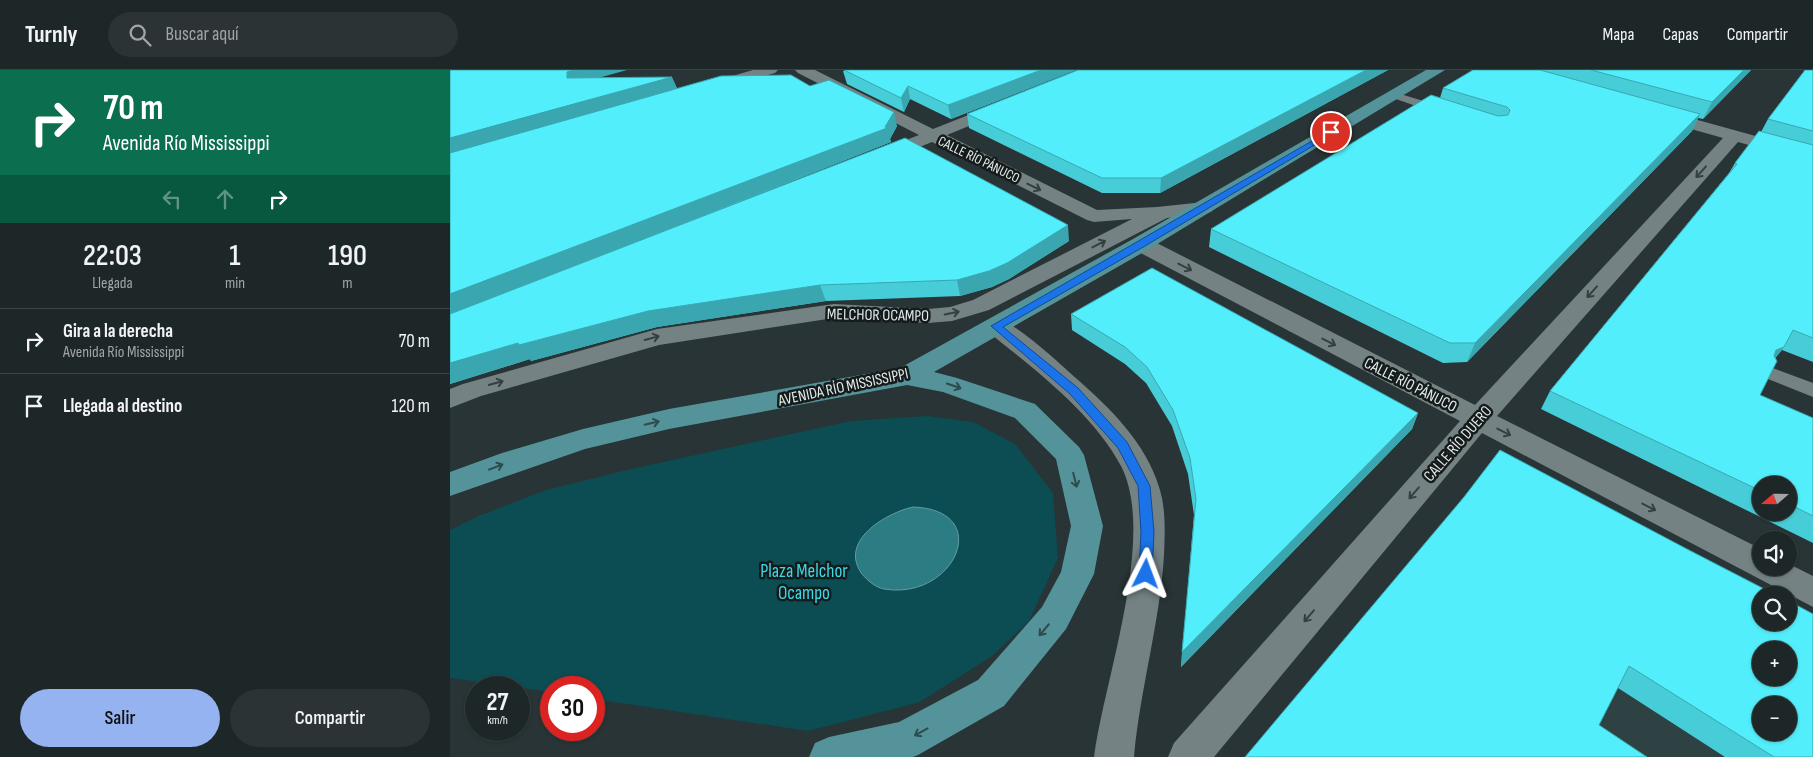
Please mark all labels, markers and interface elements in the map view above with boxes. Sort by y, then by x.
search box [108,12,458,57]
text: Turnly [25,20,78,49]
icon: search [126,21,154,49]
text: Buscar aquí [166,23,239,46]
text: Mapa [1602,24,1634,45]
text: Capas [1662,24,1699,45]
text: Compartir [1727,24,1788,45]
text: 70 m [103,87,163,130]
icon: right [20,90,85,155]
pin [1310,111,1352,153]
icon: arrive [1317,118,1345,146]
text: Avenida Río Mississippi [103,130,270,157]
street label: CALLE RÍO PÁNUCO [935,132,1023,187]
one-way arrow [1695,165,1707,178]
one-way arrow [1026,182,1041,192]
icon: left [158,185,186,213]
icon: ahead [211,185,239,213]
icon: right [264,185,292,213]
text: 22:03 [83,238,142,274]
text: 1 [229,238,241,274]
text: 190 [328,238,367,274]
one-way arrow [1091,239,1106,248]
one-way arrow [1177,263,1192,272]
text: Llegada [92,274,133,293]
text: min [225,274,245,293]
text: m [342,274,353,293]
one-way arrow [1586,286,1598,299]
street label: MELCHOR OCAMPO [827,305,929,326]
one-way arrow [944,308,960,317]
text: Gira a la derecha [63,320,173,343]
icon: right [20,327,48,355]
text: 70 m [399,330,430,353]
one-way arrow [644,333,660,343]
one-way arrow [1321,338,1336,347]
text: Avenida Río Mississippi [63,343,184,362]
street label: CALLE RÍO PÁNUCO [1361,354,1460,417]
street label: AVENIDA RÍO MISSISSIPPI [776,364,910,411]
one-way arrow [488,378,504,388]
one-way arrow [946,382,962,391]
icon: arrive [20,392,48,420]
text: Llegada al destino [63,395,182,418]
text: 120 m [392,395,430,418]
street label: CALLE RÍO DUERO [1420,402,1496,486]
one-way arrow [643,418,659,427]
one-way arrow [1497,427,1512,437]
one-way arrow [487,462,503,471]
one-way arrow [1071,471,1080,487]
north arrow [1752,476,1798,521]
map controls [1752,476,1797,741]
one-way arrow [1409,486,1420,499]
one-way arrow [1641,503,1656,512]
button: sound [1752,531,1797,576]
position arrow [1119,547,1171,599]
park label: Plaza Melchor Ocampo [760,560,848,605]
button: search [1752,586,1797,631]
one-way arrow [1303,609,1314,622]
one-way arrow [1038,624,1050,637]
button: + [1752,641,1797,686]
speed limit sign: 30 [540,676,605,741]
text: 27 [487,687,508,718]
button: Salir [20,689,220,747]
button: Compartir [230,689,430,747]
button: − [1752,696,1797,741]
text: km/h [487,713,508,728]
one-way arrow [914,728,929,737]

